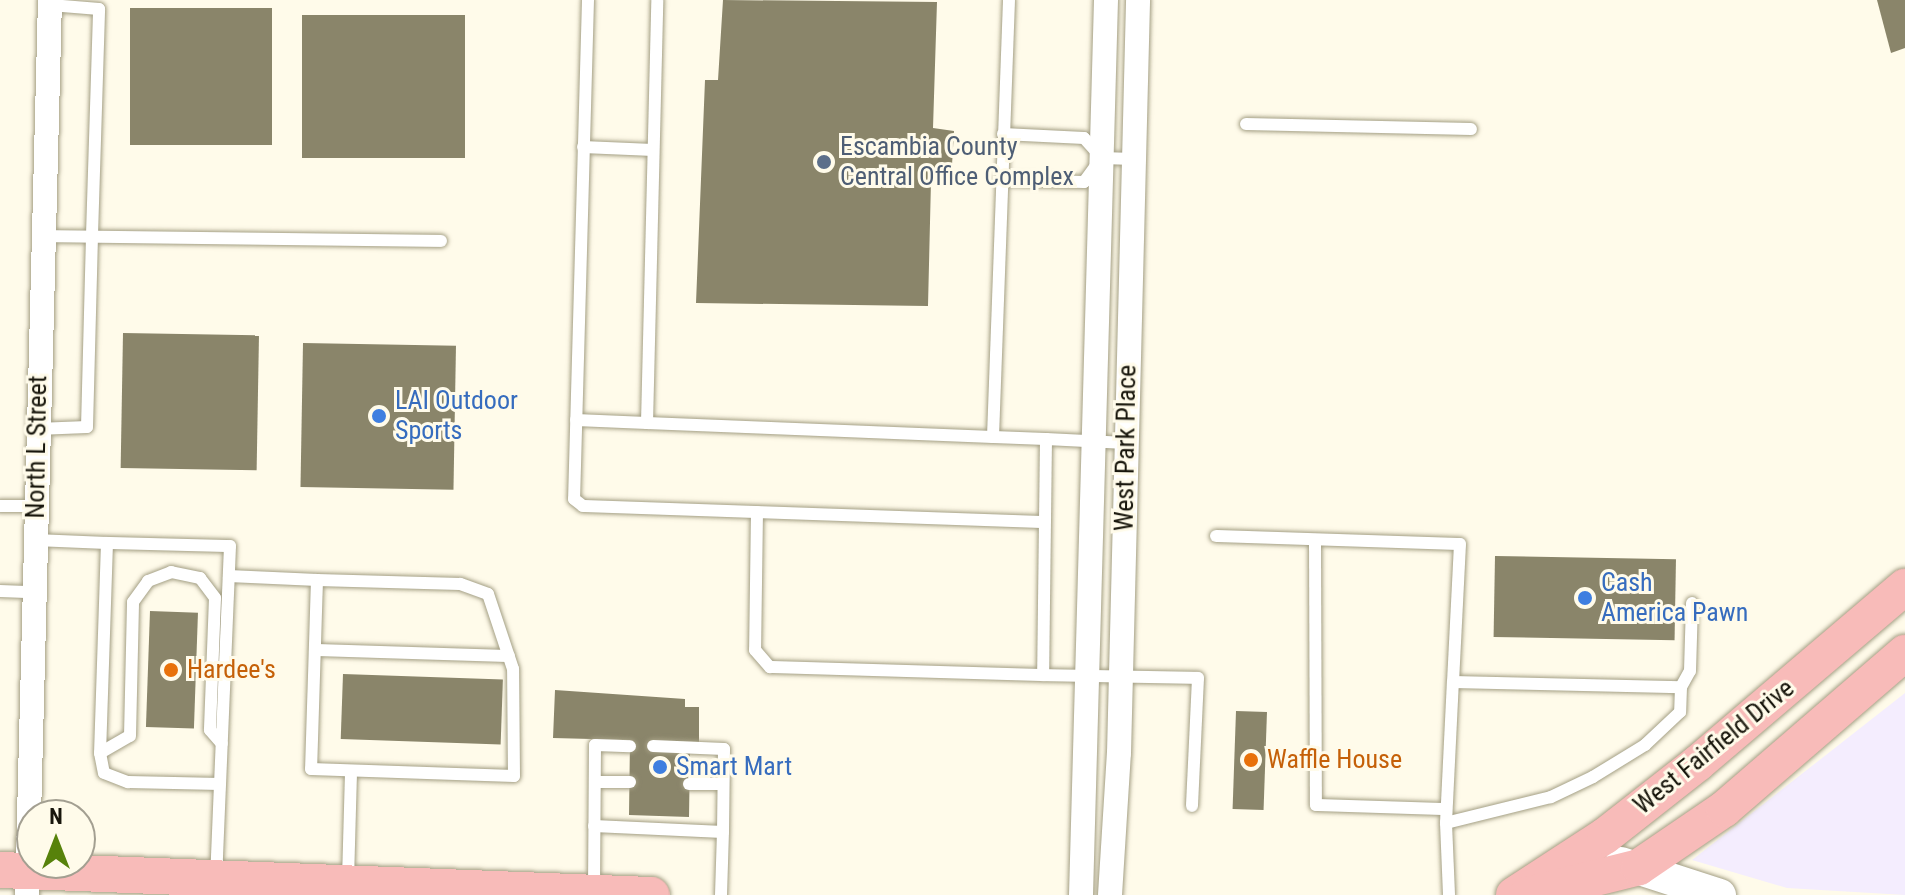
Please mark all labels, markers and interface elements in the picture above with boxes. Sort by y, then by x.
place label: Escambia County Central Office Complex [840,131,1074,192]
marker: Escambia County Central Office Complex [815,153,833,171]
street label: West Park Place [1109,365,1143,531]
street label: North L Street [20,375,54,519]
place label: LAI Outdoor Sports [395,385,518,446]
marker: LAI Outdoor Sports [370,407,388,425]
place label: Cash America Pawn [1601,567,1748,628]
marker: Cash America Pawn [1576,589,1594,607]
place label: Hardee's [187,654,276,686]
marker: Hardee's [162,661,180,679]
street label: West Fairfield Drive [1628,673,1800,821]
place label: Waffle House [1267,744,1402,776]
place label: Smart Mart [676,751,792,783]
marker: Waffle House [1242,751,1260,769]
marker: Smart Mart [651,758,669,776]
north arrow [16,799,96,879]
text: N [49,804,63,829]

